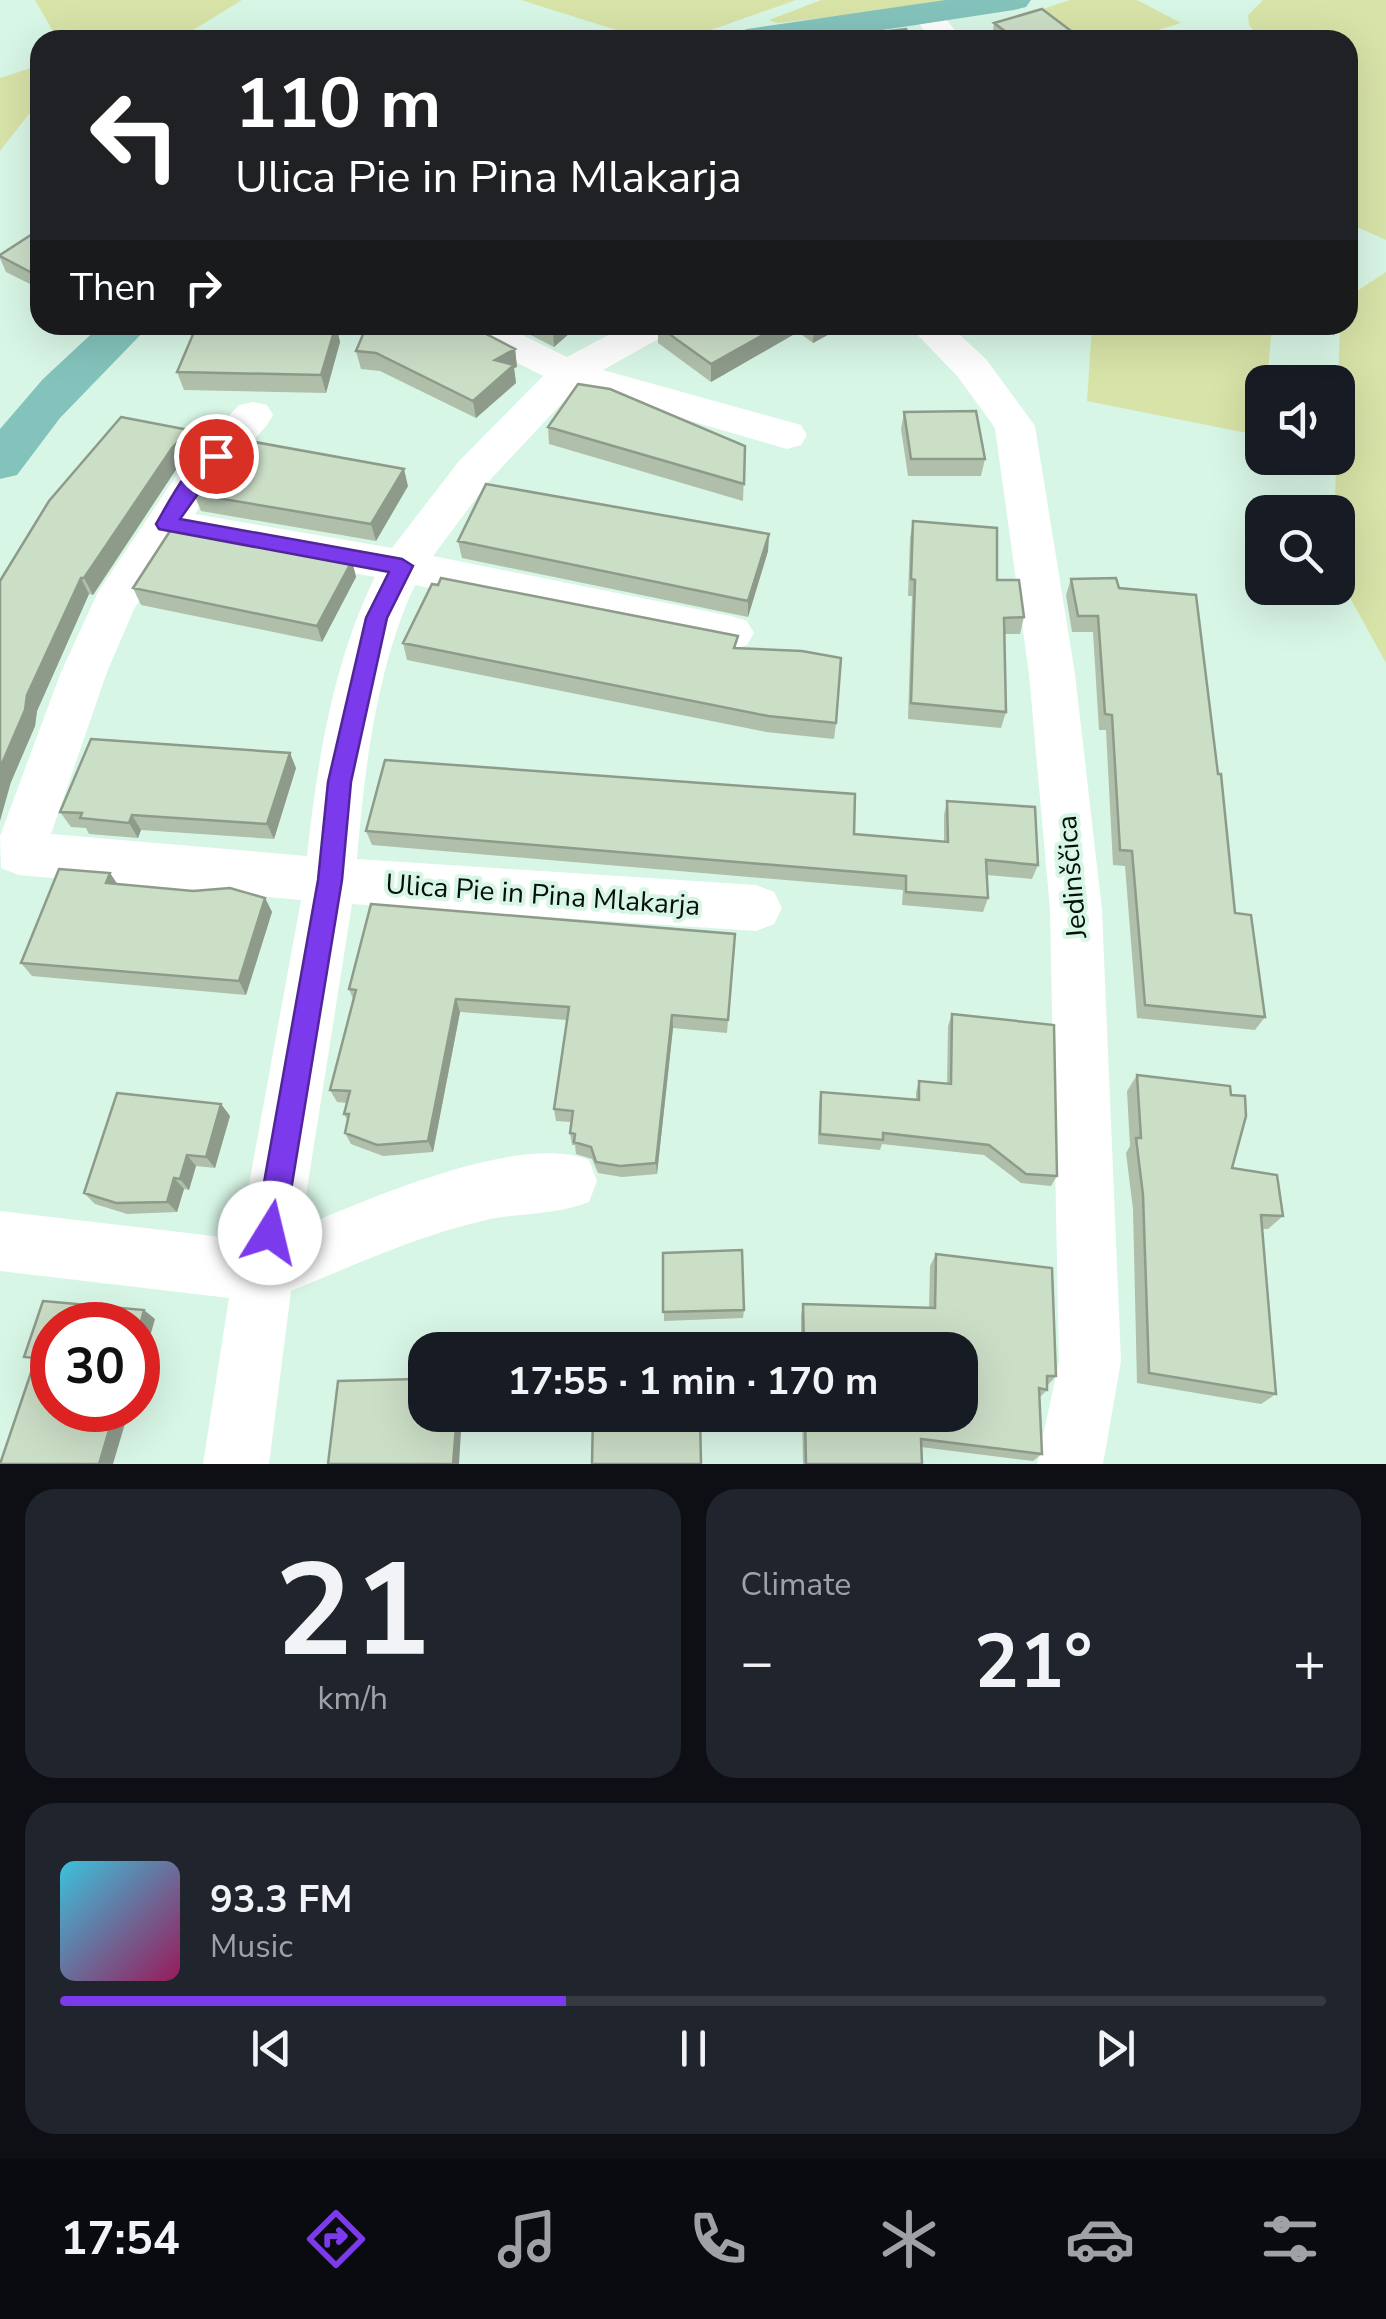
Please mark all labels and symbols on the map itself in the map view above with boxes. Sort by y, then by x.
pin [174,414,259,499]
street label: Jedinščica [1048,814,1096,941]
street label: Ulica Pie in Pina Mlakarja [384,865,702,925]
position arrow [218,1181,322,1285]
speed limit sign: 30 [30,1302,160,1432]

